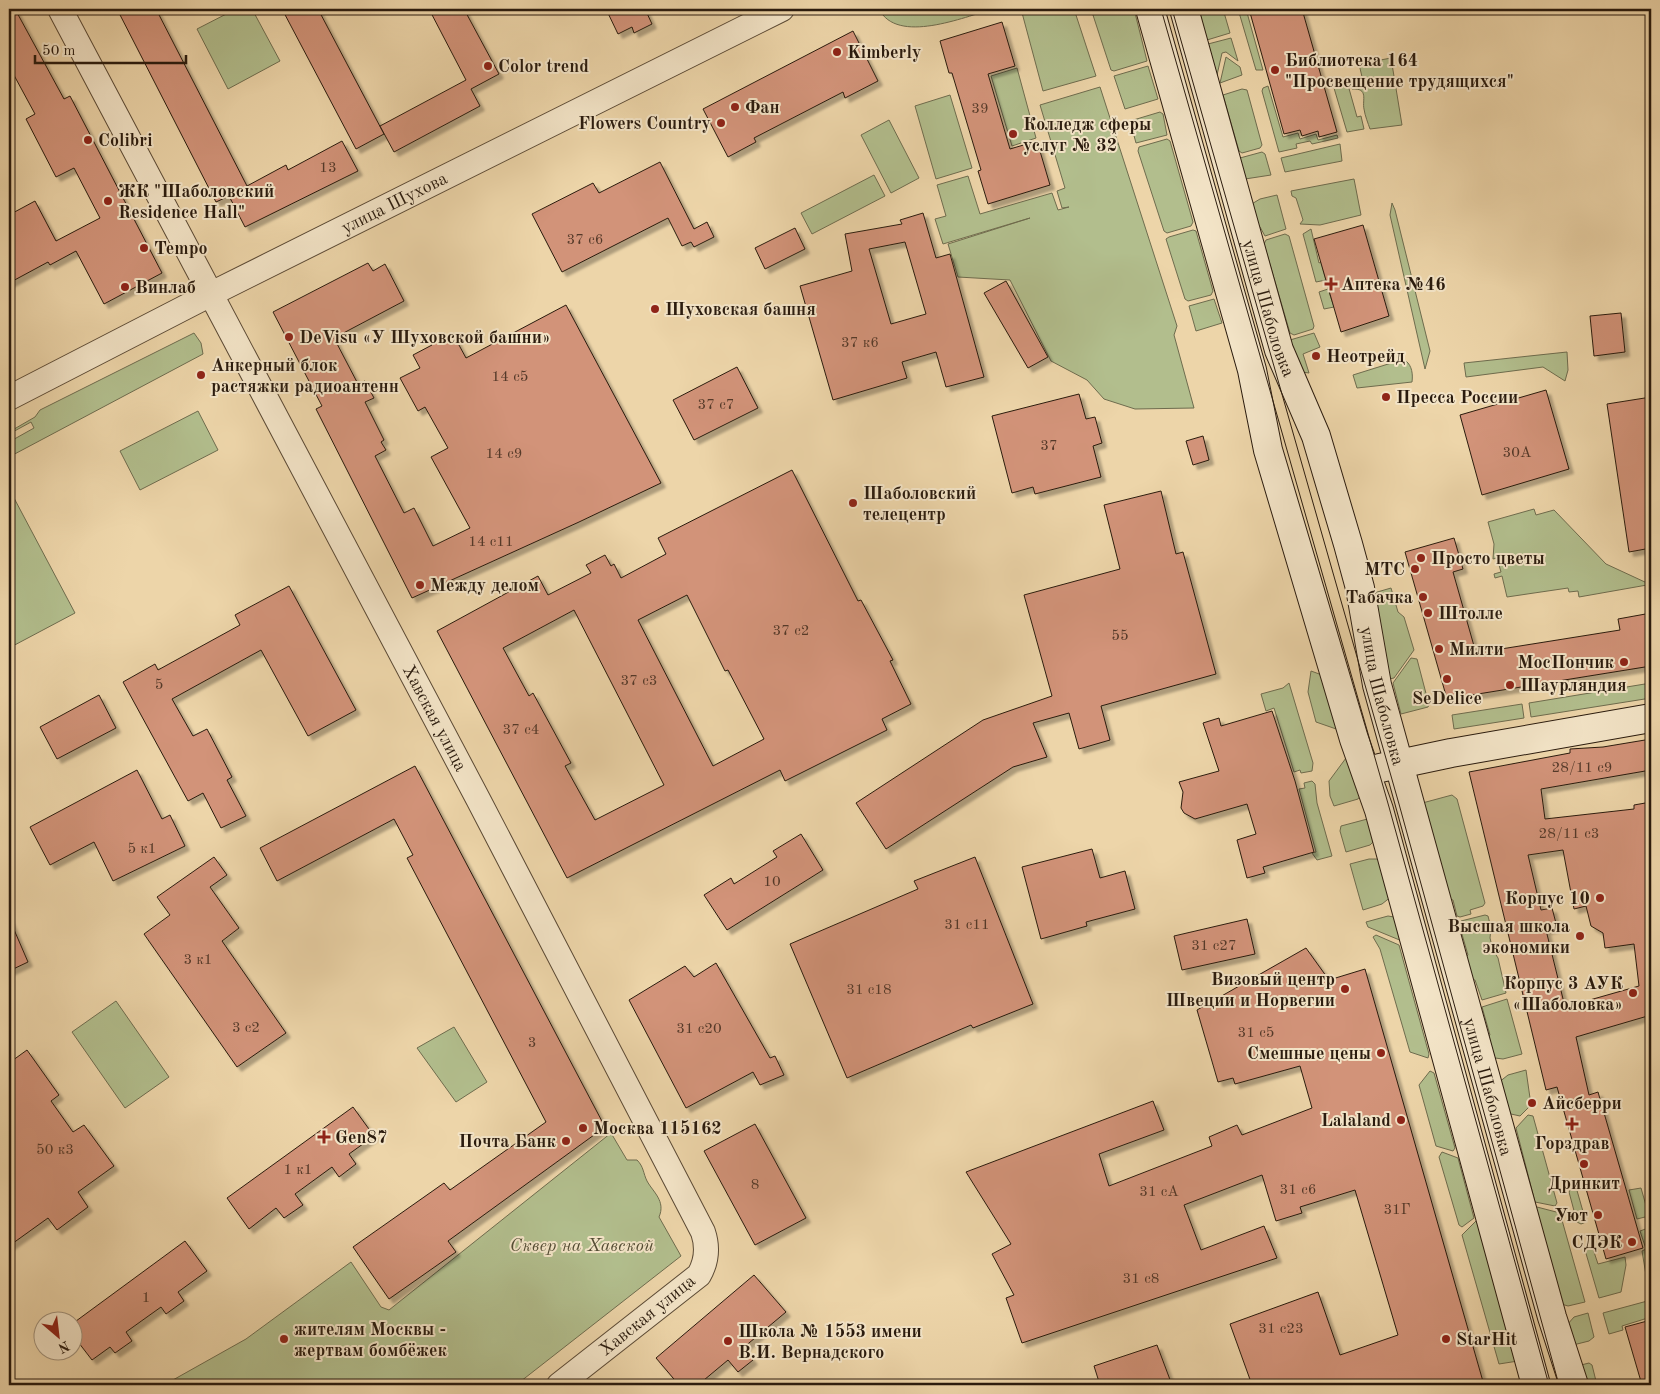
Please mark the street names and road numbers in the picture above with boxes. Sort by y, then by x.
street label: улица Шухова [339,169,451,237]
street label: улица Шаболовка [1239,238,1298,380]
street label: улица Шаболовка [1357,625,1407,768]
street label: Хавская улица [399,662,470,775]
street label: улица Шаболовка [1460,1016,1515,1158]
street label: Хавская улица [596,1272,699,1360]

